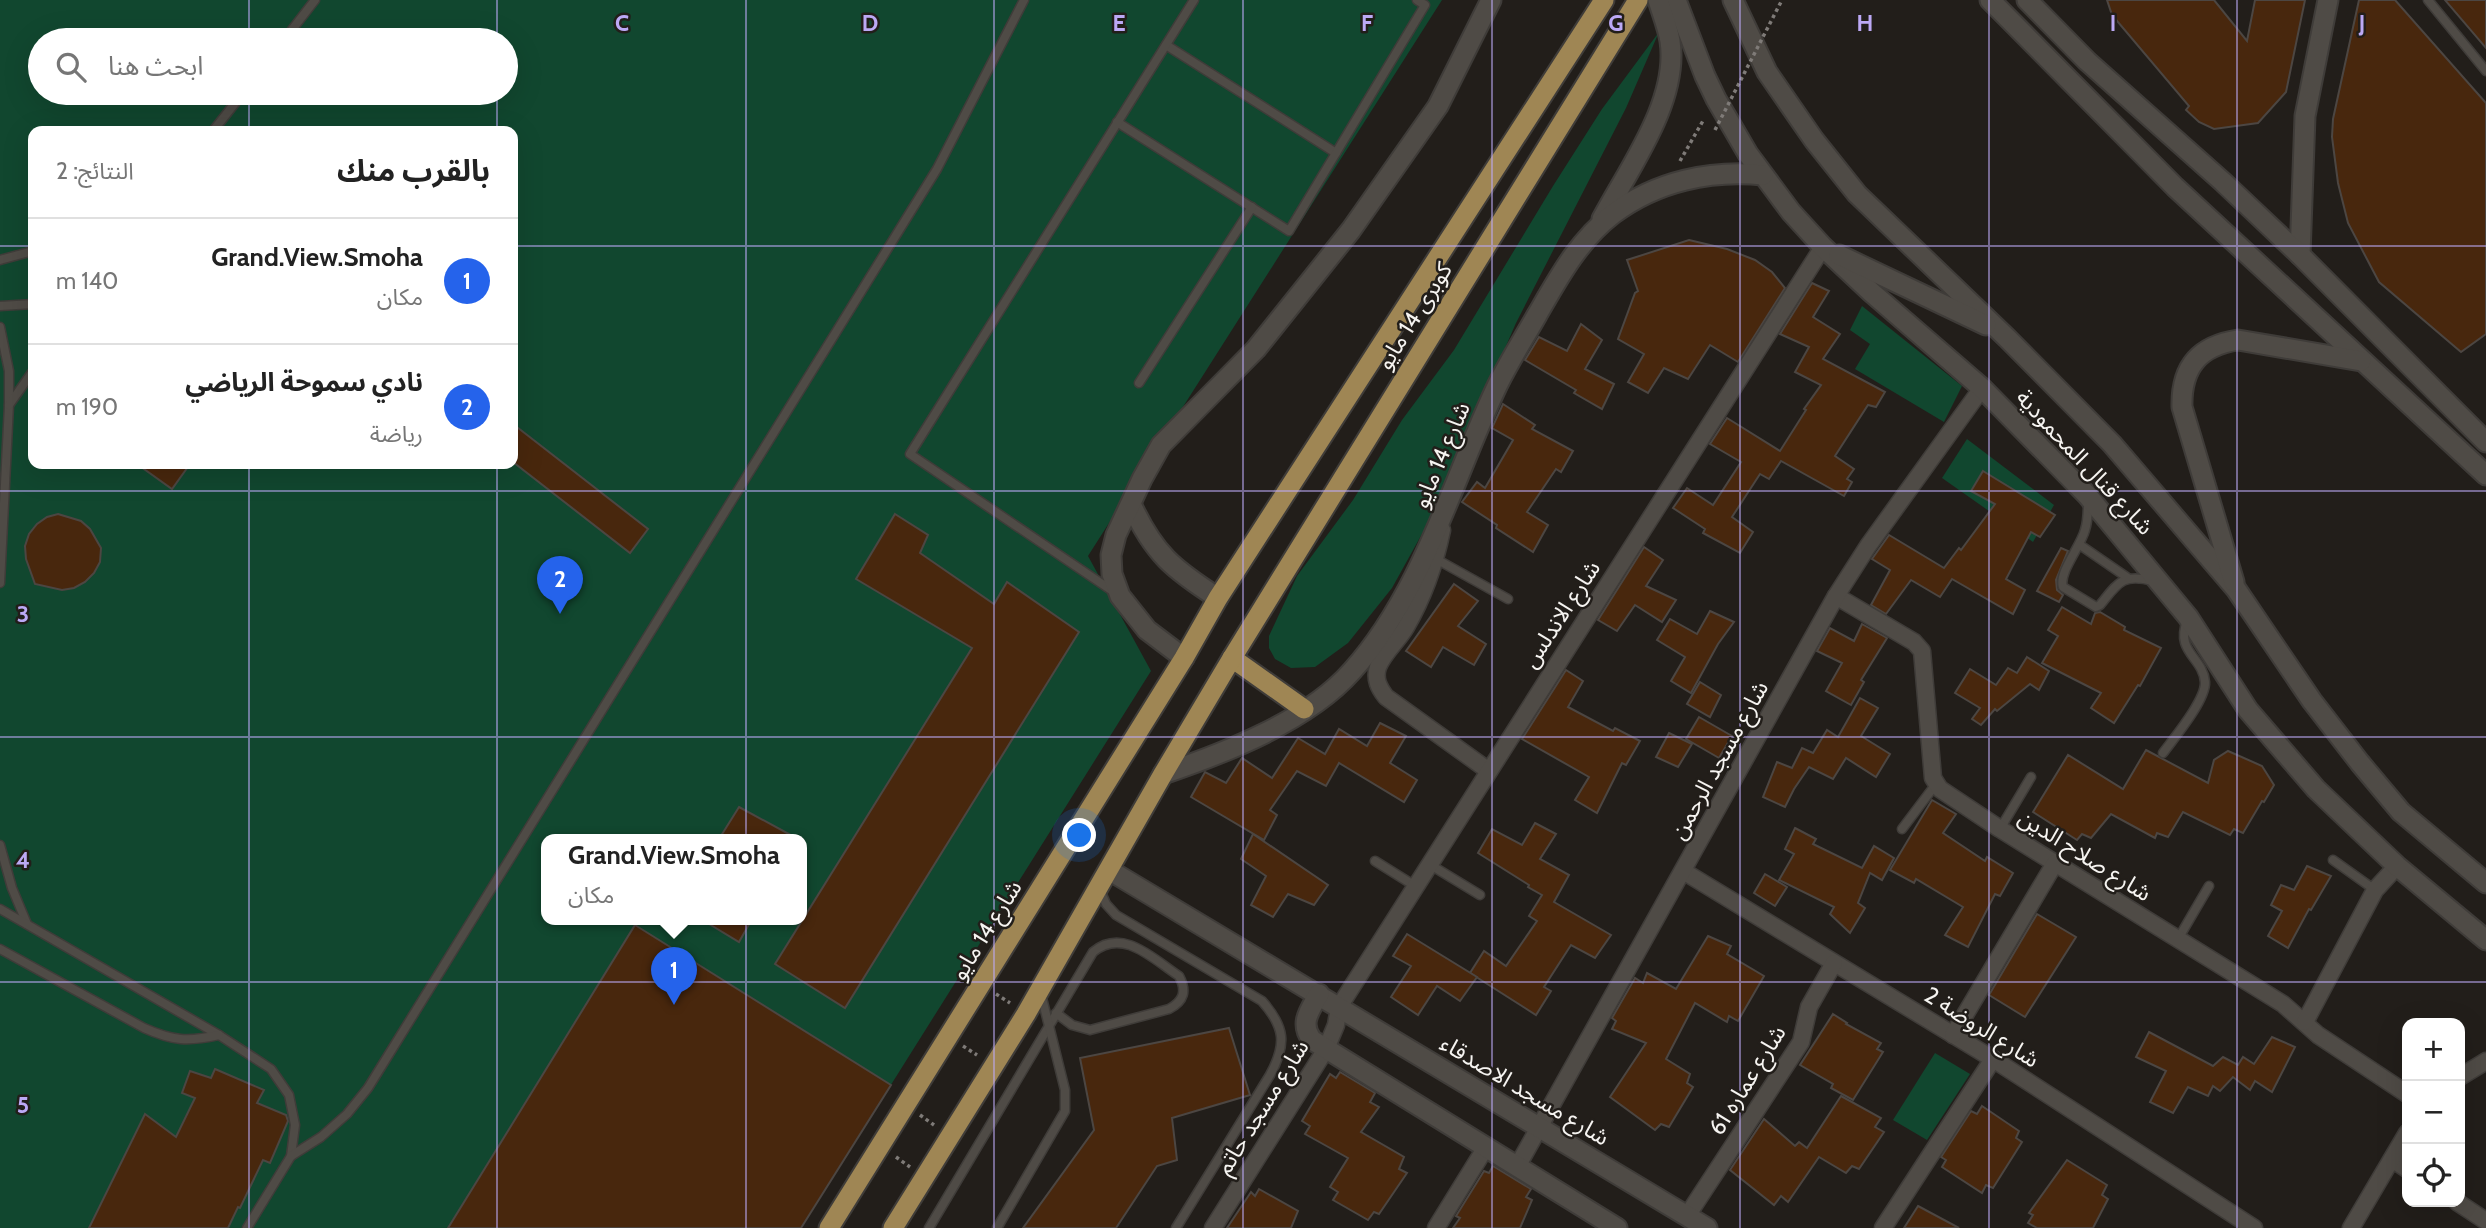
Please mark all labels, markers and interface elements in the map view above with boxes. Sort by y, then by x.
text: C [615,9,629,37]
text: D [862,9,878,37]
text: E [1112,9,1126,37]
text: F [1361,9,1373,37]
text: G [1608,9,1624,37]
text: H [1857,9,1873,37]
text: I [2110,9,2116,37]
text: J [2358,9,2365,37]
search box [28,28,518,105]
icon: search [52,48,90,86]
text: ابحث هنا [108,50,203,82]
text: بالقرب منك [337,152,490,189]
text: النتائج: 2 [56,157,134,185]
text: Grand.View.Smoha [211,241,423,273]
street label: كوبرى 14 مايو [1370,257,1458,375]
text: 140 m [56,267,118,295]
text: 1 [463,267,471,295]
text: مكان [377,283,423,311]
text: نادي سموحة الرياضي [185,366,423,398]
street label: شارع قنال المحمودية [2008,383,2160,543]
text: 190 m [56,393,118,421]
text: 2 [461,393,473,421]
street label: شارع 14 مايو [1406,398,1479,513]
text: رياضة [370,420,423,448]
street label: شارع الاندلس [1516,555,1609,675]
pin: 2 [537,556,583,614]
text: 3 [17,600,29,628]
street label: شارع مسجد الرحمن [1664,676,1777,846]
street label: شارع صلاح الدين [2012,803,2157,910]
your location [1062,818,1096,852]
popup [541,834,807,925]
text: Grand.View.Smoha [568,839,780,871]
text: 4 [16,846,30,874]
street label: شارع 14 مايو [944,875,1030,987]
text: مكان [568,881,614,909]
pin: 1 [651,947,697,1005]
street label: شارع الروضة 2 [1918,981,2045,1076]
map controls [2402,1018,2465,1207]
button: + [2402,1018,2465,1081]
street label: شارع عماره 61 [1702,1020,1794,1142]
street label: شارع مسجد الاصدقاء [1434,1029,1614,1154]
street label: شارع مسجد حاتم [1209,1034,1317,1181]
button: − [2402,1081,2465,1144]
text: 5 [17,1091,29,1119]
button: locate [2402,1144,2465,1207]

